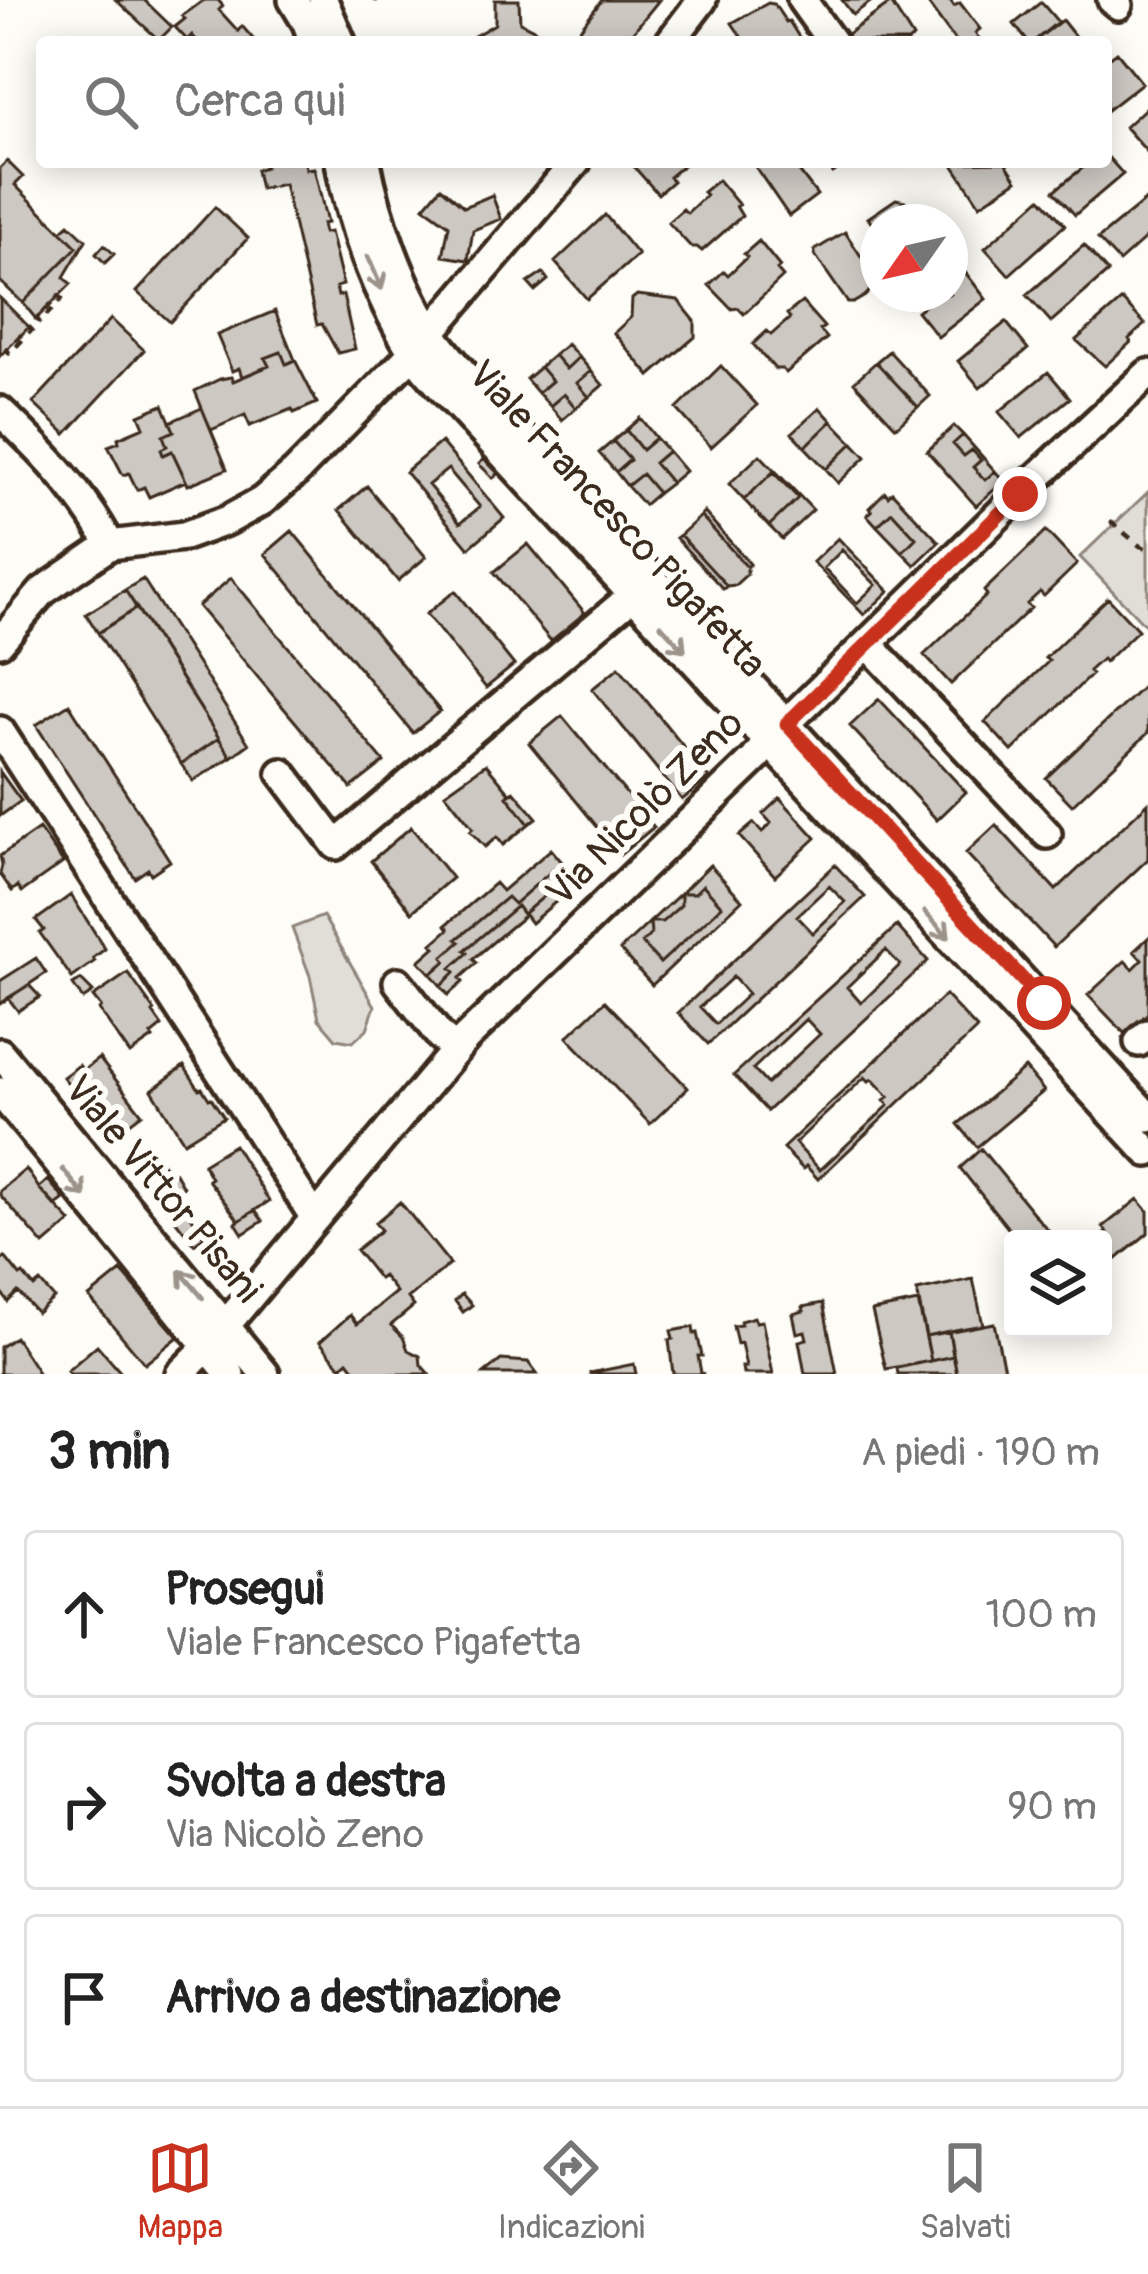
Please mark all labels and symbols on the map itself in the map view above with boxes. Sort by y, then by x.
north arrow [860,204,968,312]
one-way arrow [366,254,387,291]
street label: Viale Francesco Pigafetta [457,350,777,688]
route end [993,467,1047,521]
one-way arrow [658,622,686,652]
street label: Via Nicolò Zeno [536,699,754,917]
one-way arrow [923,909,950,939]
route start [1017,976,1071,1030]
street label: Viale Vittor Pisani [53,1065,273,1313]
one-way arrow [61,1166,87,1198]
one-way arrow [177,1269,205,1300]

